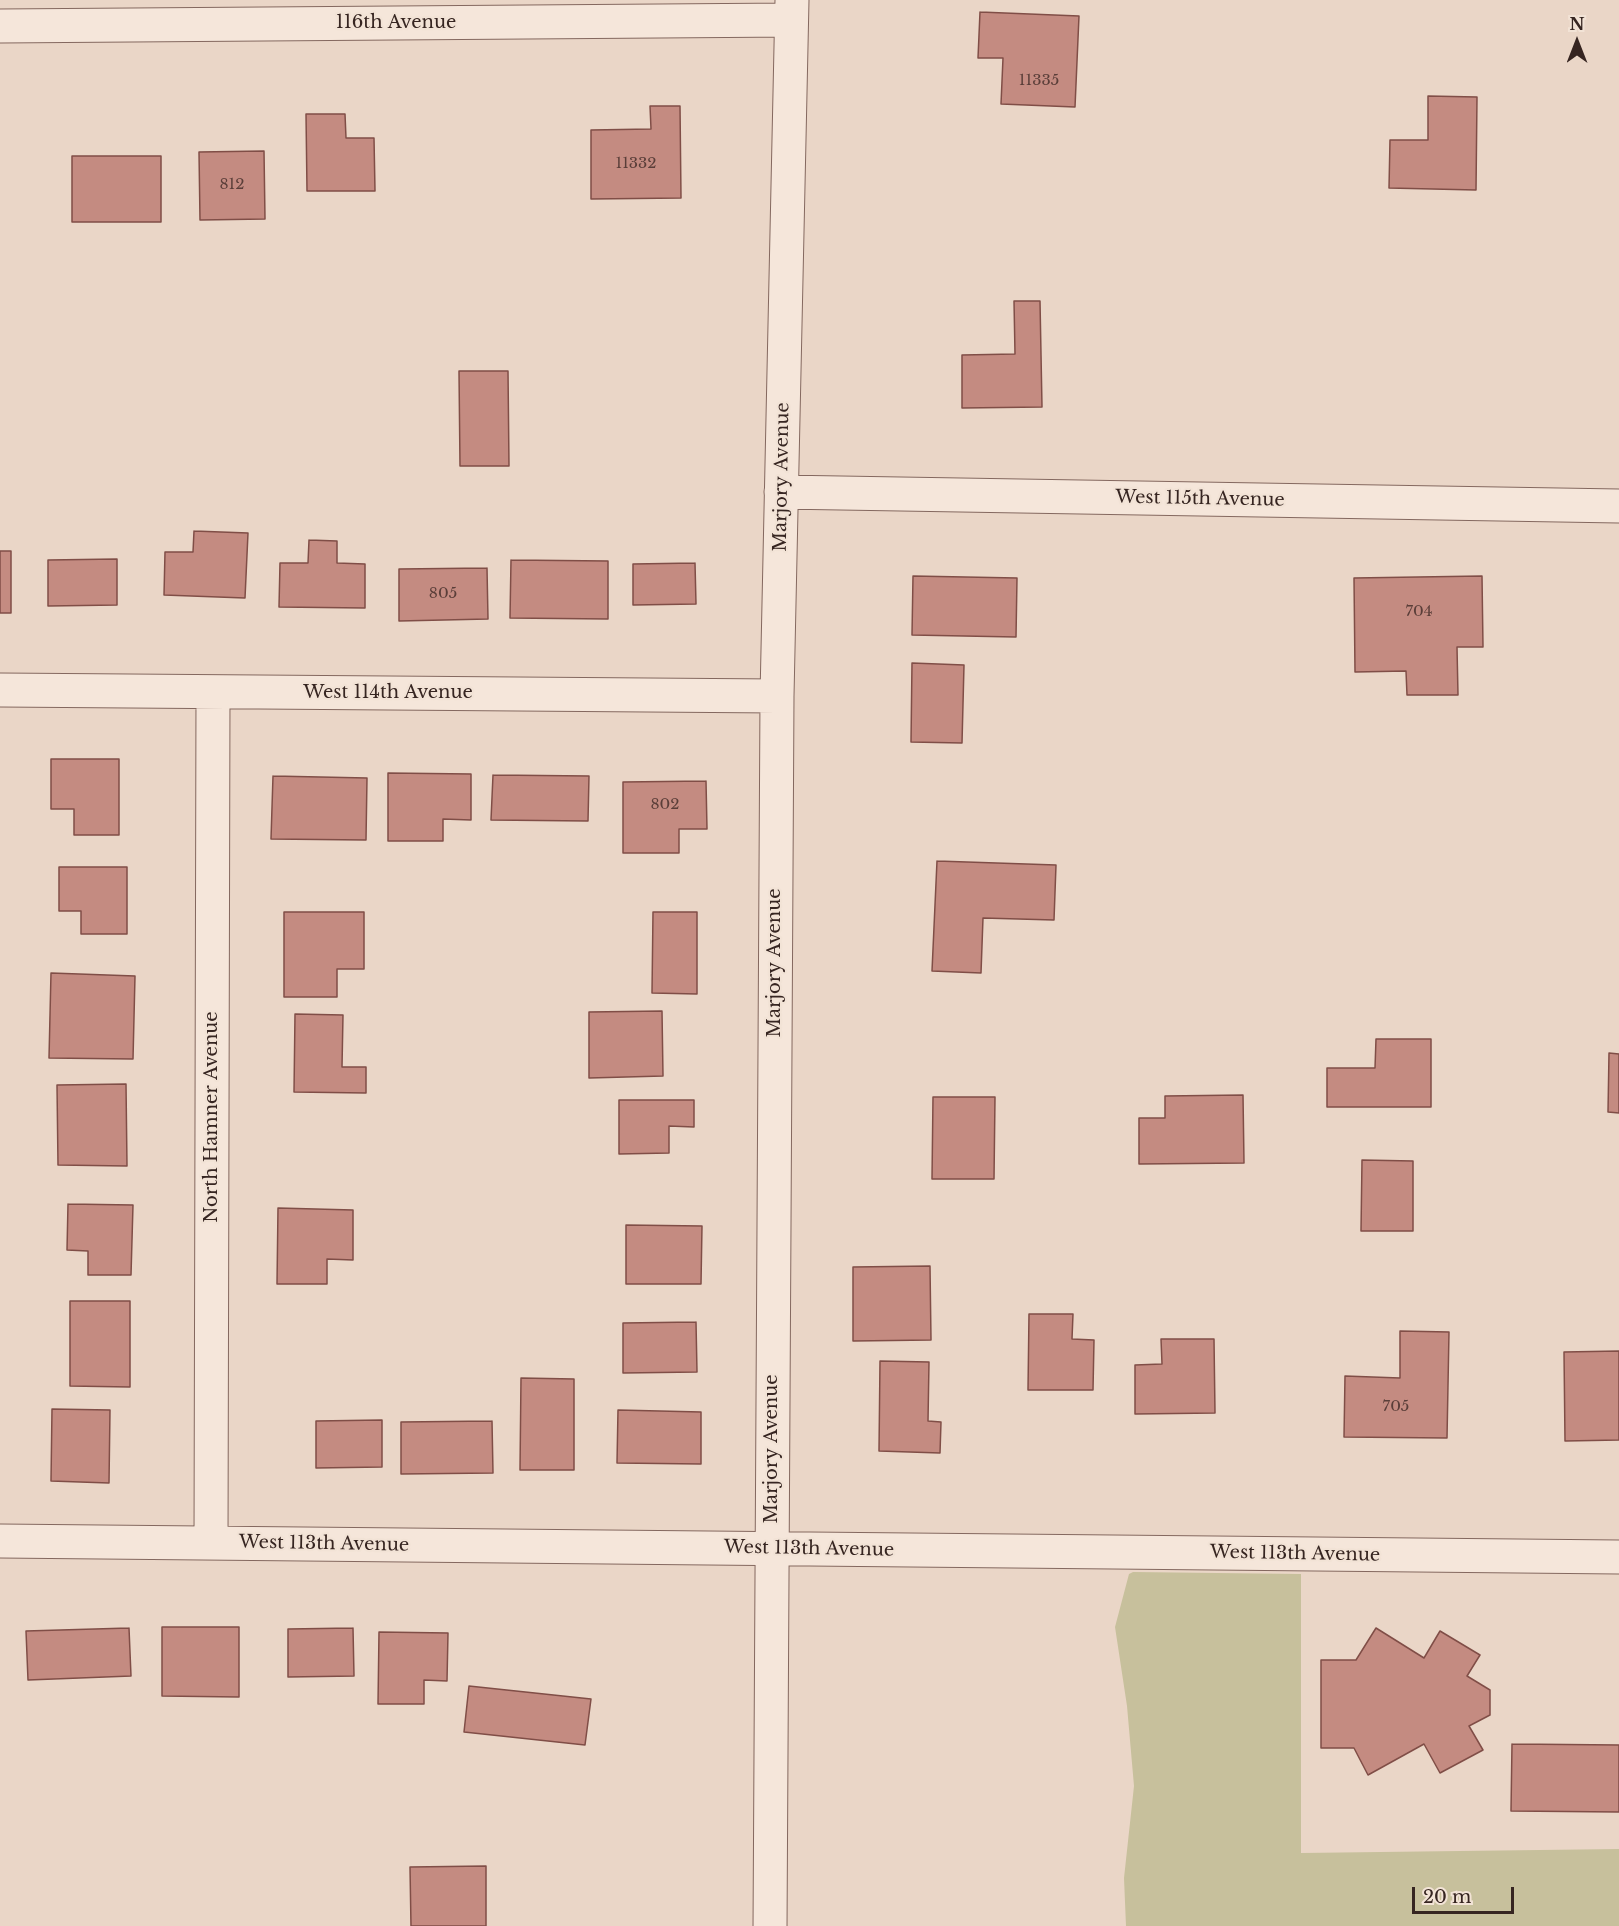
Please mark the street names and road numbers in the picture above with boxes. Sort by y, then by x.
street label: 116th Avenue [336,12,456,34]
street label: Marjory Avenue [770,402,794,552]
street label: West 115th Avenue [1115,487,1285,511]
street label: West 114th Avenue [303,682,473,704]
street label: Marjory Avenue [764,888,786,1038]
street label: North Hamner Avenue [201,1011,223,1223]
street label: Marjory Avenue [761,1374,783,1524]
street label: West 113th Avenue [239,1532,409,1556]
street label: West 113th Avenue [724,1537,894,1561]
street label: West 113th Avenue [1210,1542,1380,1566]

